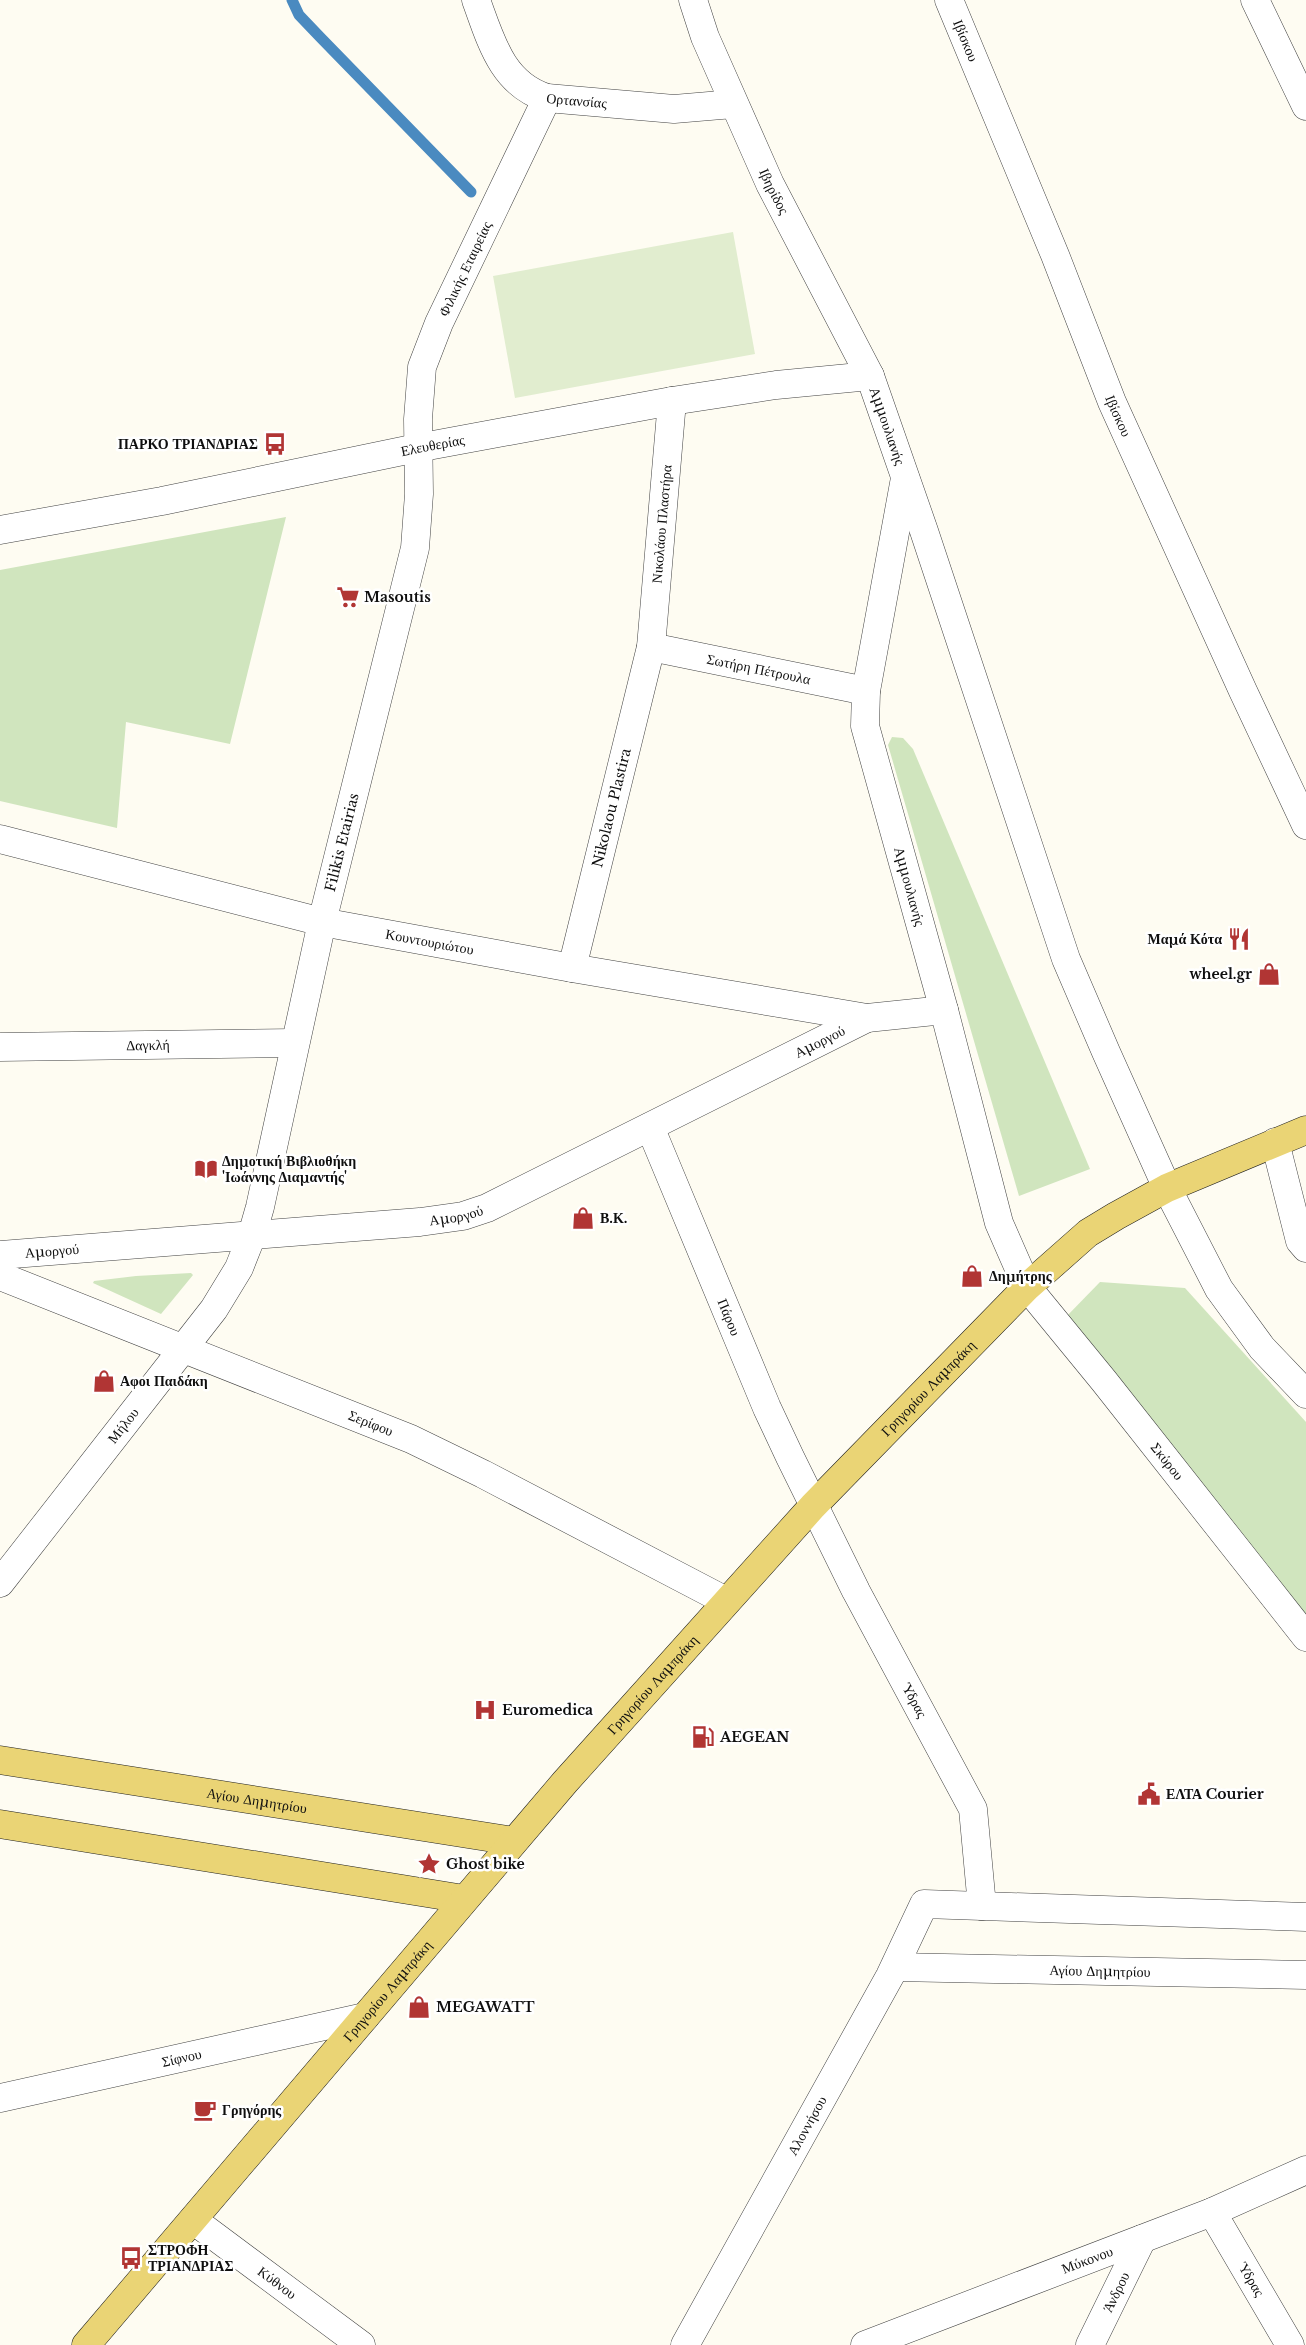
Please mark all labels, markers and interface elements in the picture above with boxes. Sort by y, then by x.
street label: Ιβίσκου [949,17,983,64]
street label: Ορτανσίας [546,89,608,112]
street label: Ιβηρίδος [755,166,793,218]
street label: Φιλικής Εταιρείας [435,218,496,319]
street label: Αμμουλιανής [866,385,909,468]
street label: Ιβίσκου [1101,392,1136,440]
street label: Ελευθερίας [399,430,466,460]
bus stop icon: ΠΑΡΚΟ ΤΡΙΑΝΔΡΙΑΣ [262,431,288,457]
place label: ΠΑΡΚΟ ΤΡΙΑΝΔΡΙΑΣ [118,435,258,453]
street label: Νικολάου Πλαστήρα [647,463,676,584]
supermarket icon: Masoutis [335,584,361,610]
place label: Masoutis [364,588,431,606]
street label: Σωτήρη Πέτρουλα [705,650,813,689]
street label: Nikolaou Plastira [588,746,635,869]
street label: Filikis Etairias [321,791,363,894]
street label: Αμμουλιανής [890,845,929,928]
street label: Κουντουριώτου [384,925,475,959]
restaurant icon: Μαμά Κότα [1226,926,1252,952]
place label: Μαμά Κότα [1147,930,1222,948]
shop icon: wheel.gr [1256,961,1282,987]
place label: wheel.gr [1189,965,1252,983]
street label: Αμοργού [791,1021,848,1062]
street label: Δαγκλή [126,1036,170,1054]
place label: Δημοτική Βιβλιοθήκη 'Ιωάννης Διαμαντής' [222,1152,356,1186]
library icon: Δημοτική Βιβλιοθήκη 'Ιωάννης Διαμαντής' [193,1156,219,1182]
street label: Αμοργού [428,1201,485,1230]
shop icon: Β.Κ. [570,1205,596,1231]
place label: Β.Κ. [600,1209,628,1227]
street label: Αμοργού [24,1240,80,1262]
shop icon: Δημήτρης [959,1263,985,1289]
place label: Δημήτρης [989,1267,1053,1285]
street label: Πάρου [713,1296,745,1338]
street label: Γρηγορίου Λαμπράκη [877,1336,979,1440]
shop icon: Αφοι Παιδάκη [91,1368,117,1394]
place label: Αφοι Παιδάκη [120,1372,208,1390]
street label: Μήλου [104,1404,143,1447]
street label: Σερίφου [346,1406,396,1440]
street label: Σκύρου [1147,1439,1188,1484]
street label: Γρηγορίου Λαμπράκη [603,1631,702,1738]
street label: Ύδρας [898,1679,932,1721]
hospital icon: Euromedica [472,1697,498,1723]
place label: Euromedica [502,1701,593,1719]
fuel station icon: AEGEAN [690,1724,716,1750]
place label: AEGEAN [719,1728,789,1746]
public building icon: ΕΛΤΑ Courier [1136,1781,1162,1807]
street label: Αγίου Δημητρίου [205,1784,308,1817]
place label: ΕΛΤΑ Courier [1166,1785,1264,1803]
place icon: Ghost bike [416,1851,442,1877]
place label: Ghost bike [446,1855,525,1873]
street label: Γρηγορίου Λαμπράκη [339,1936,436,2045]
street label: Αγίου Δημητρίου [1049,1961,1151,1981]
shop icon: MEGAWATT [406,1994,432,2020]
place label: MEGAWATT [436,1998,535,2016]
street label: Σίφνου [160,2045,203,2071]
street label: Αλοννήσου [783,2093,831,2159]
cafe icon: Γρηγόρης [192,2097,218,2123]
place label: Γρηγόρης [222,2101,282,2119]
place label: ΣΤΡΟΦΗ ΤΡΙΑΝΔΡΙΑΣ [148,2241,234,2275]
street label: Μύκονου [1059,2242,1115,2278]
bus stop icon: ΣΤΡΟΦΗ ΤΡΙΑΝΔΡΙΑΣ [118,2245,144,2271]
street label: Ύδρας [1234,2258,1269,2300]
street label: Κύθνου [254,2262,300,2303]
street label: Άνδρου [1098,2269,1134,2315]

